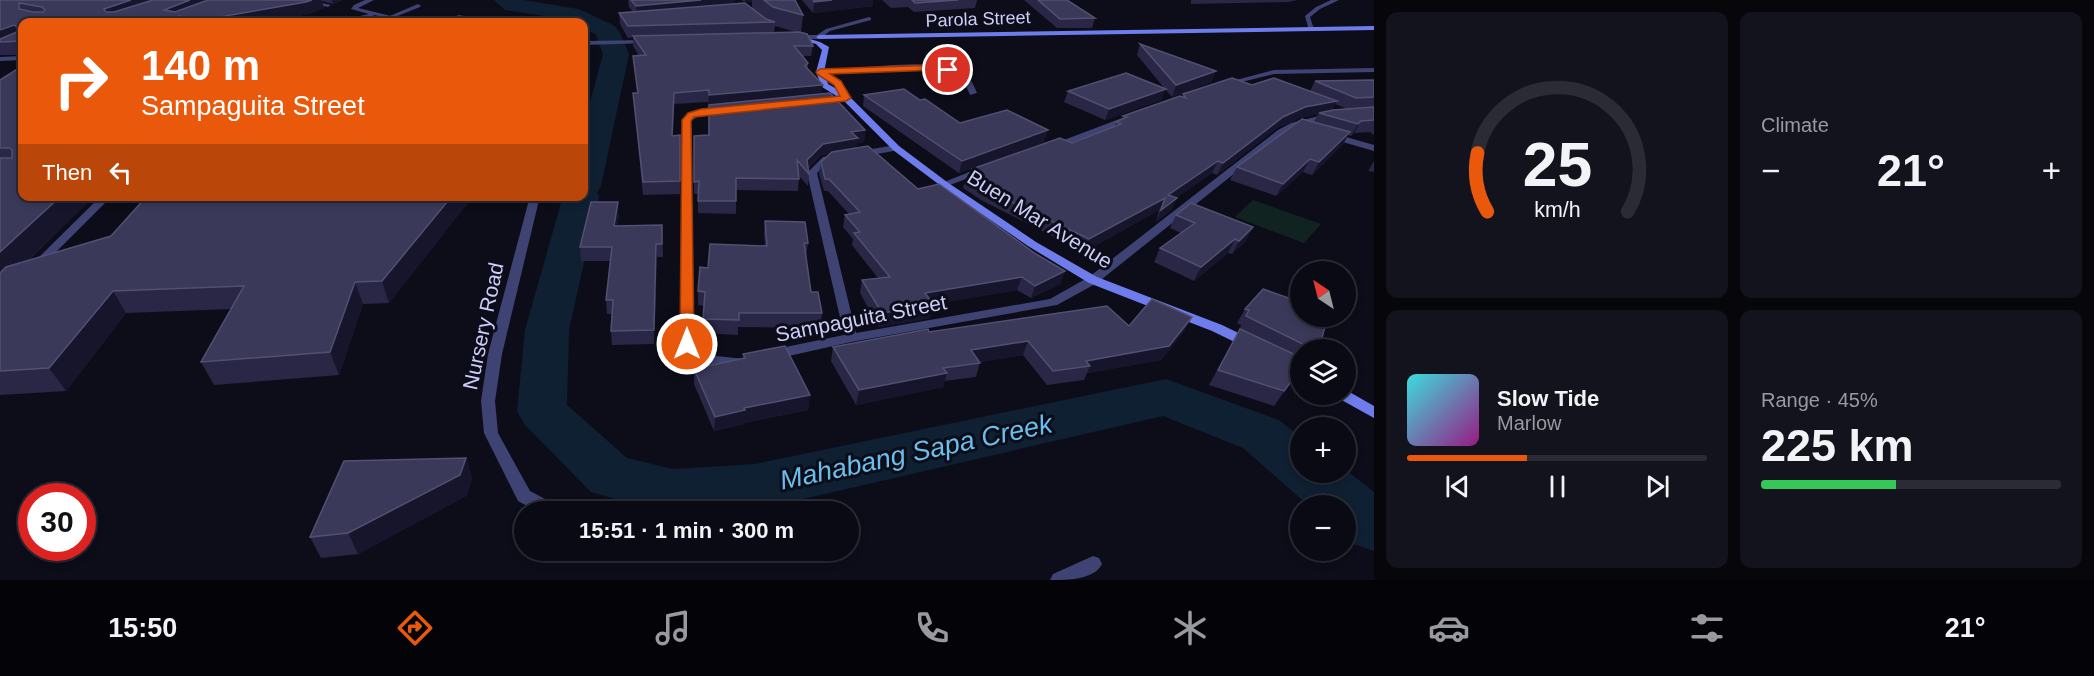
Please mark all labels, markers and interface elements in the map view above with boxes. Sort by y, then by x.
street label: Parola Street [925,7,1031,31]
icon: right [42,42,120,120]
text: 140 m [141,42,260,89]
pin [922,44,973,95]
icon: arrive [931,53,964,86]
text: Sampaguita Street [141,91,365,121]
text: Climate [1761,114,1829,136]
text: 25 [1522,130,1592,199]
text: 21° [1877,145,1945,196]
text: − [1761,152,1780,189]
text: + [2042,152,2061,189]
icon: left [104,156,137,189]
text: Then [42,160,92,185]
street label: Buen Mar Avenue [963,165,1117,273]
text: km/h [1534,198,1580,222]
street label: Nursery Road [458,260,508,392]
north arrow [1290,261,1356,327]
map controls [1290,261,1356,561]
street label: Sampaguita Street [773,290,949,346]
position arrow [655,312,719,376]
button: layers [1290,339,1356,405]
text: Slow Tide [1497,386,1599,411]
text: Range · 45% [1761,389,1878,411]
water label: Mahabang Sapa Creek [777,408,1056,496]
text: Marlow [1497,412,1561,434]
button: + [1290,417,1356,483]
text: 225 km [1761,420,1914,471]
icon: previous [1441,470,1474,503]
icon: pause [1541,470,1574,503]
icon: next [1641,470,1674,503]
speed limit sign: 30 [18,483,96,561]
button: − [1290,495,1356,561]
text: 15:51 · 1 min · 300 m [579,518,794,543]
icon: directions [394,607,436,649]
icon: music [652,607,694,649]
icon: phone [911,607,953,649]
icon: climate [1169,607,1211,649]
icon: car [1428,607,1470,649]
icon: filters [1686,607,1728,649]
text: 15:50 [108,613,177,643]
text: 21° [1945,613,1986,643]

